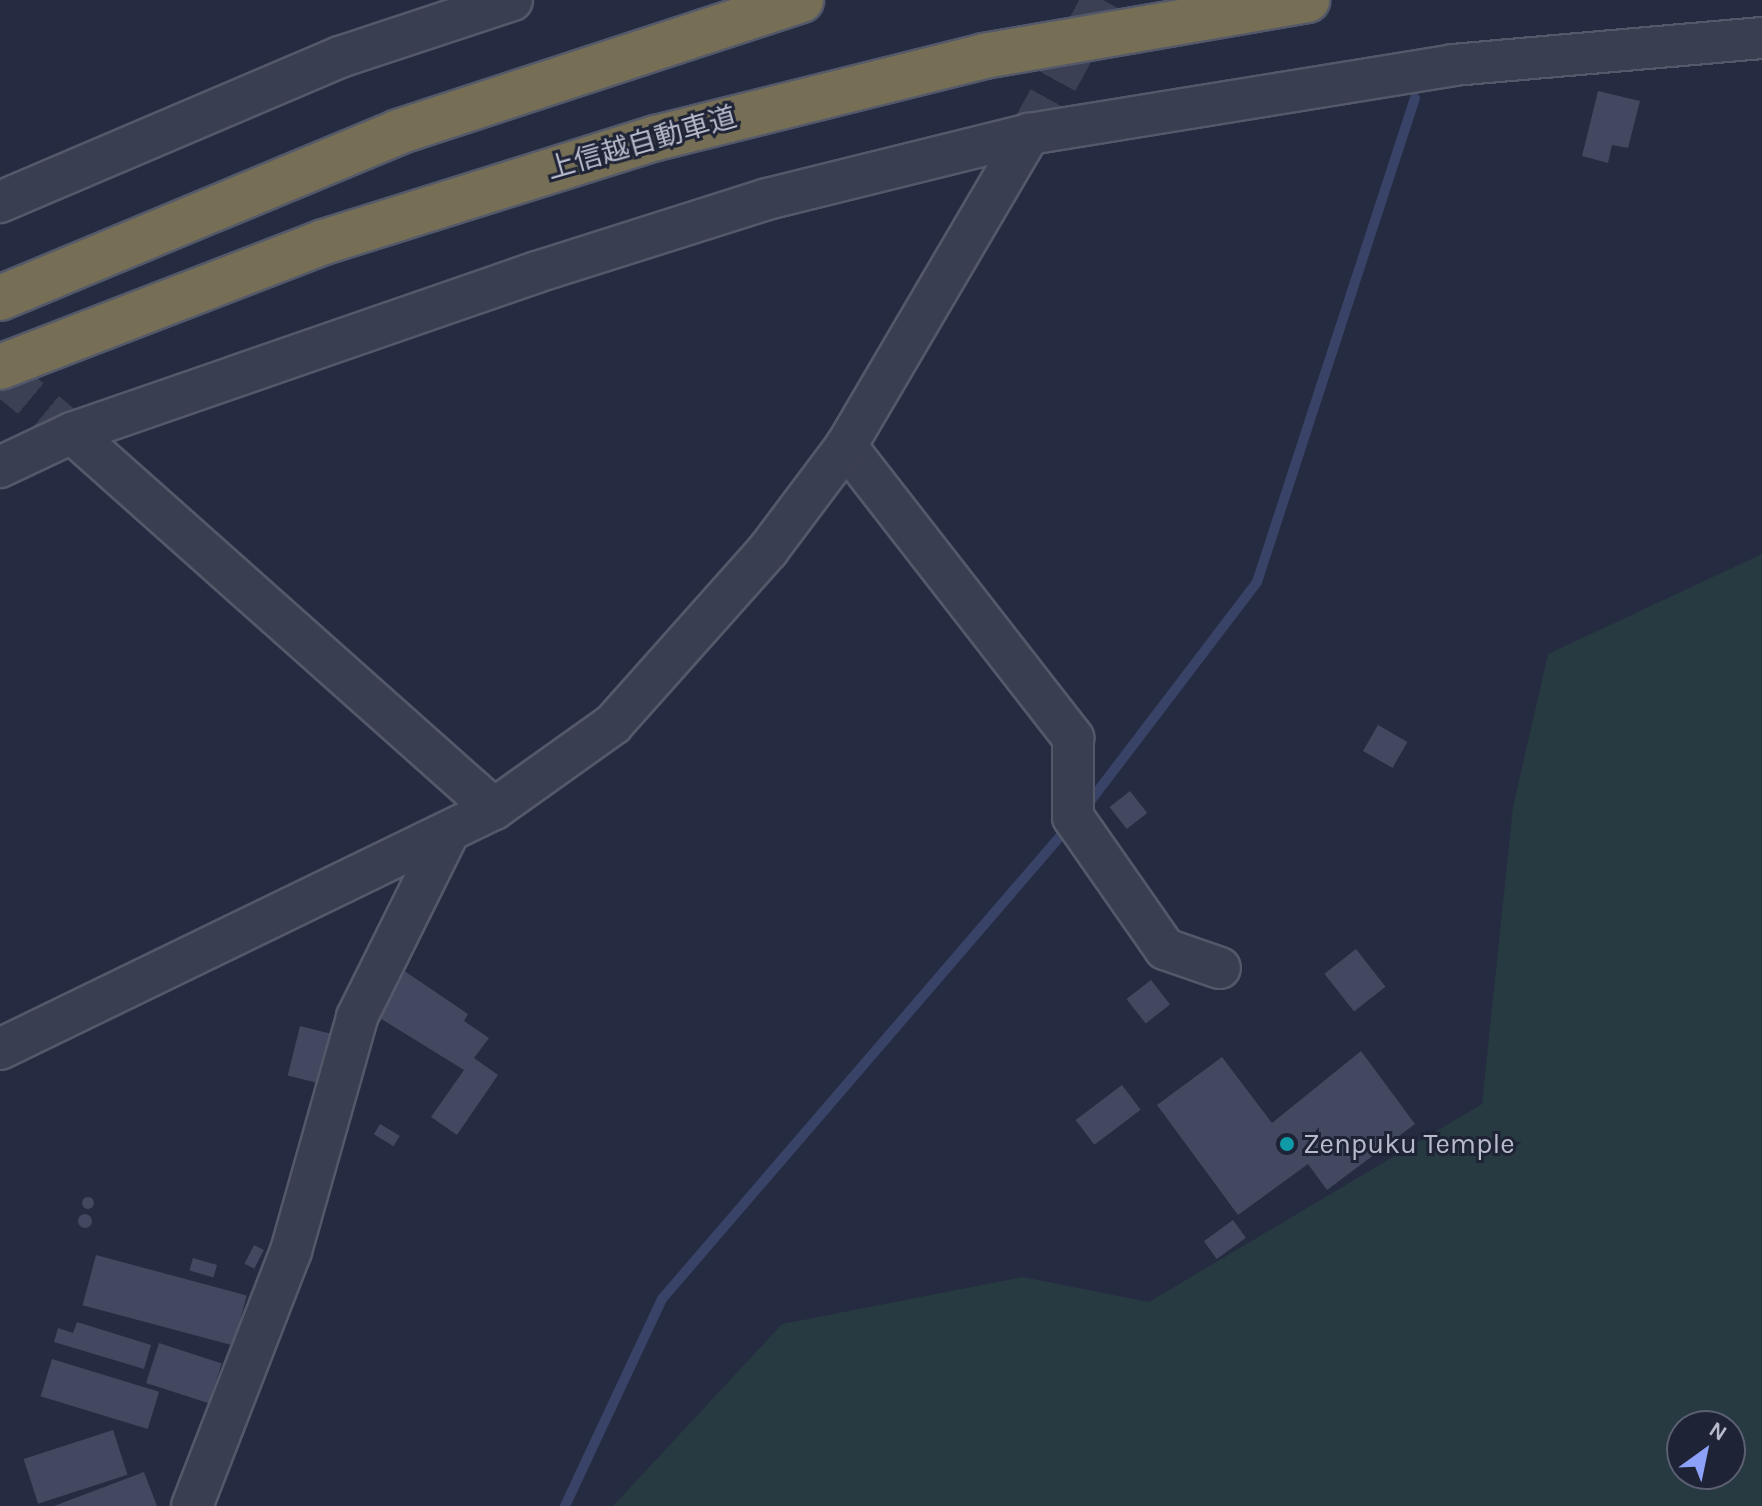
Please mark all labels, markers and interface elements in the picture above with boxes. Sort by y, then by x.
street label: 上信越自動車道 [543,100,741,186]
place label: Zenpuku Temple [1303,1127,1515,1161]
marker: Zenpuku Temple [1278,1135,1296,1153]
north arrow [1666,1410,1746,1490]
text: N [1704,1416,1732,1447]

